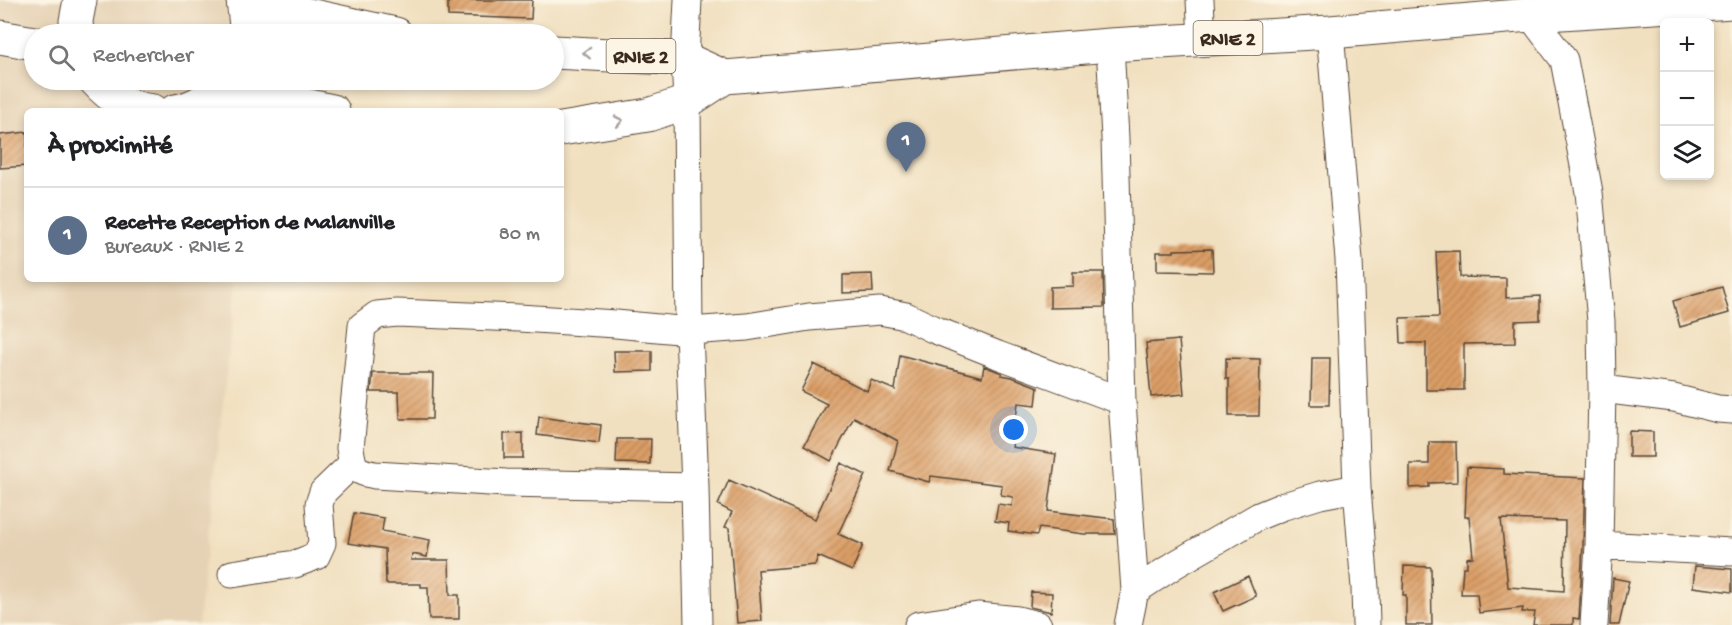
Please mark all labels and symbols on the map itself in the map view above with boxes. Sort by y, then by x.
road number: RNIE 2 [1194,21,1262,55]
road number: RNIE 2 [606,39,676,73]
one-way arrow [582,47,591,60]
one-way arrow [614,115,624,128]
pin: 1 [886,122,926,172]
your location [999,415,1028,444]

